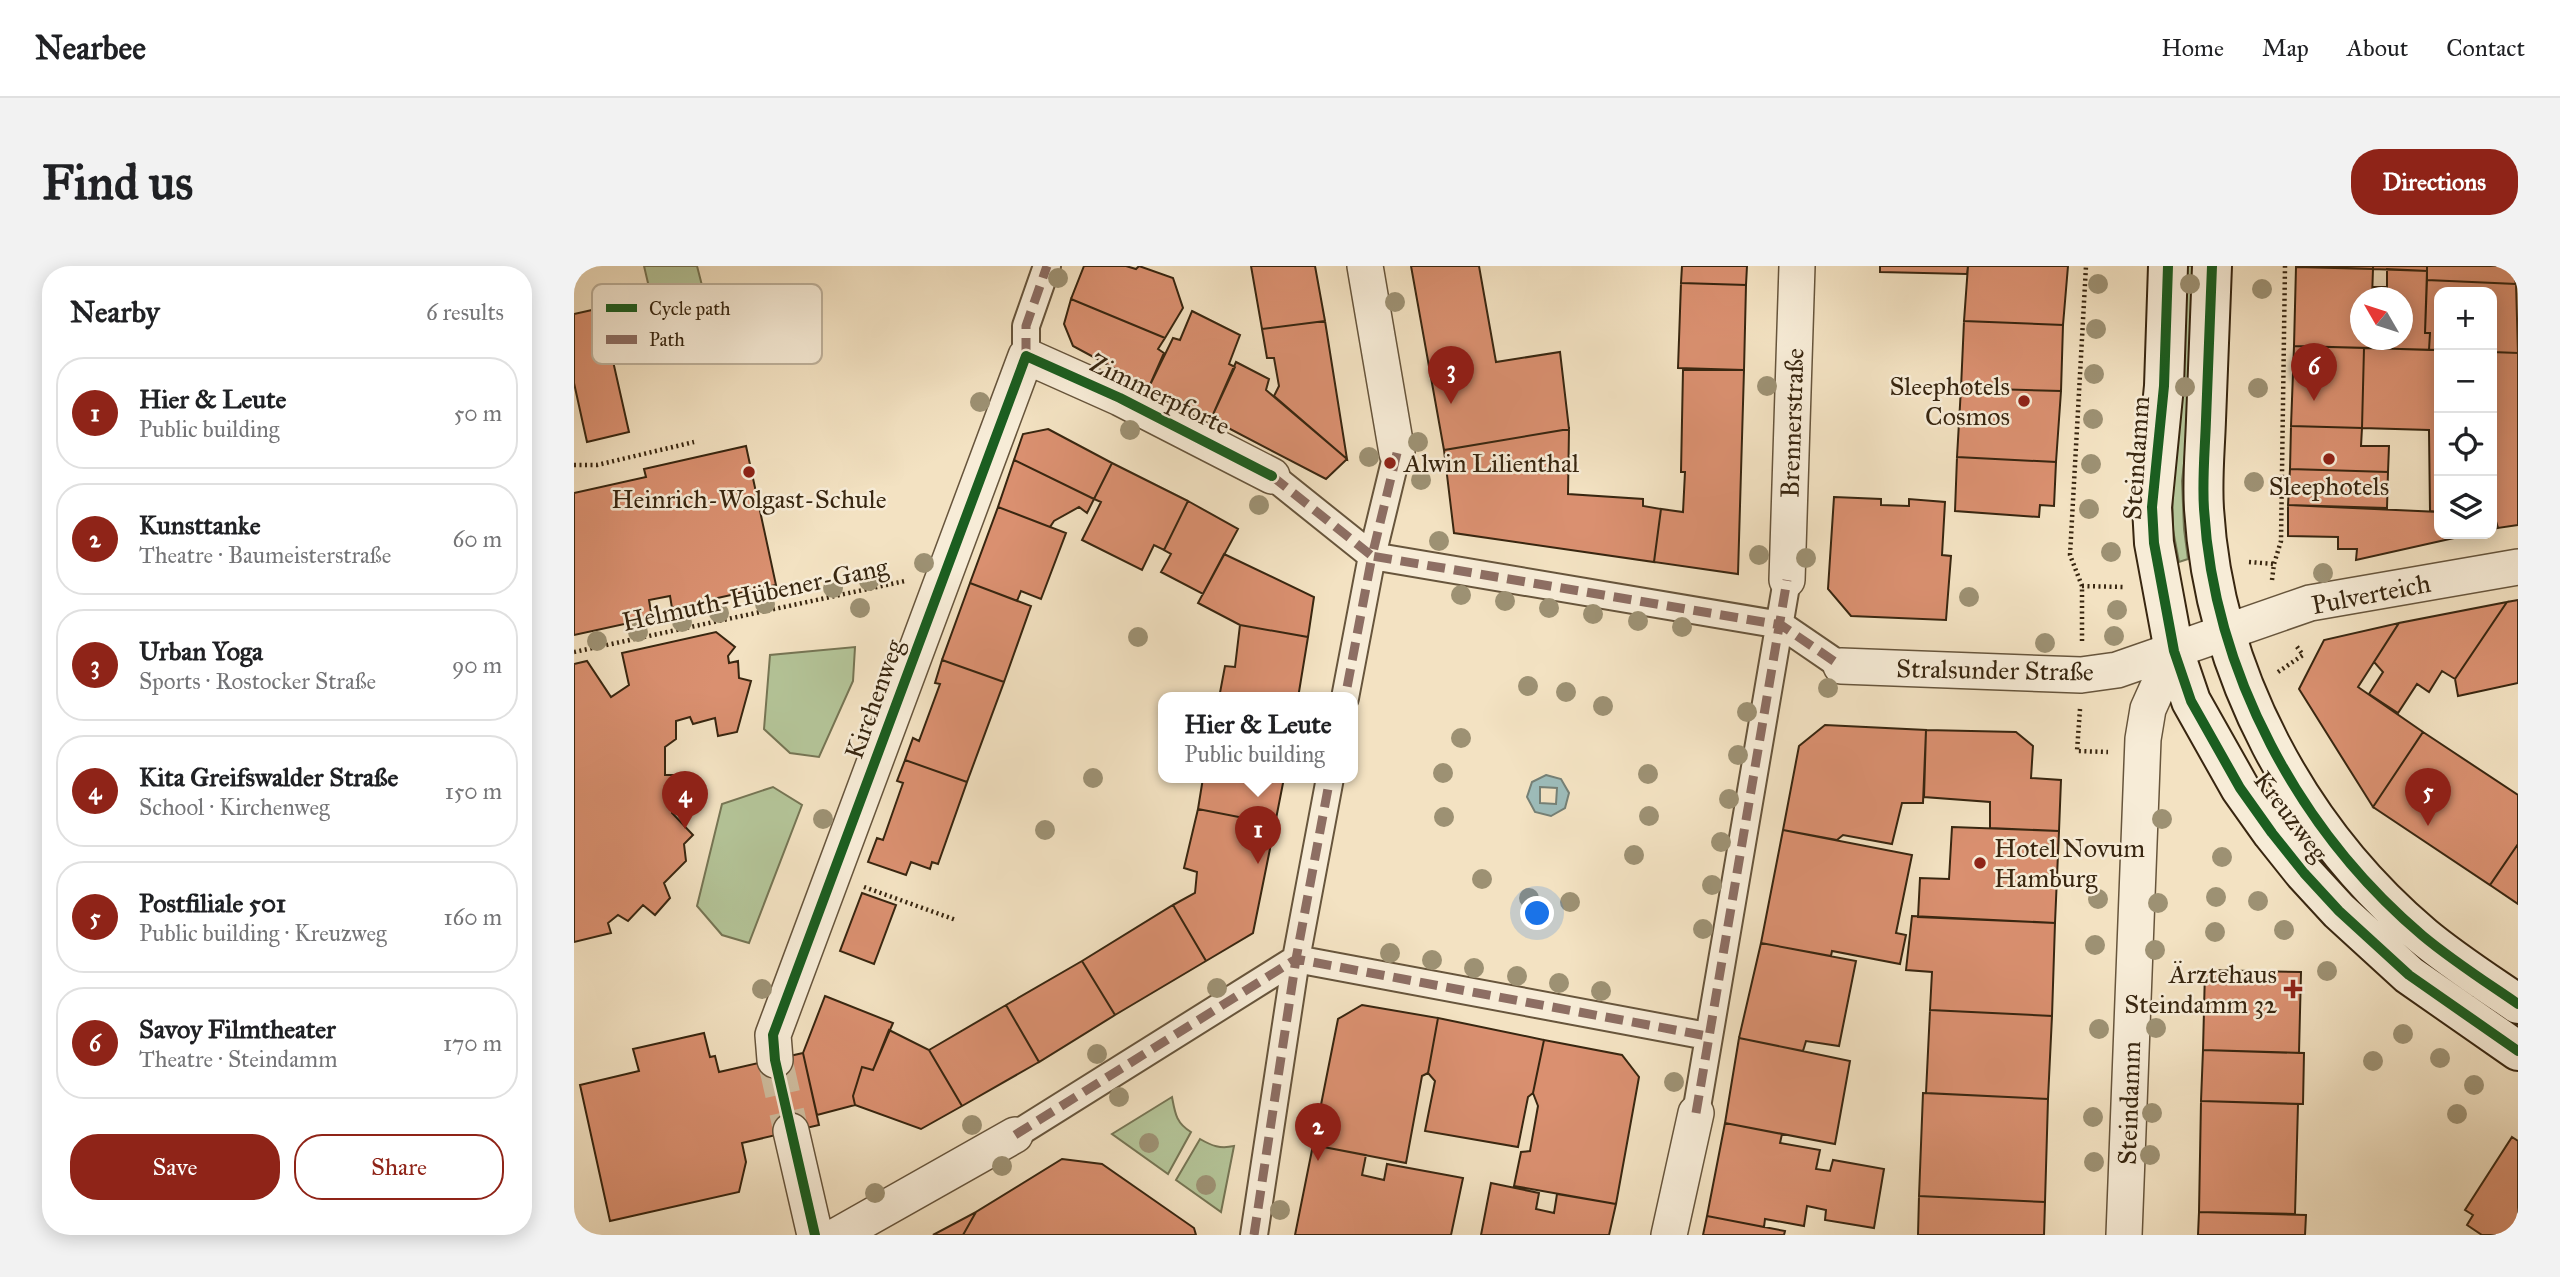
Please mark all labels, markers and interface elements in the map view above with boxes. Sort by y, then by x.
text: Nearbee [35,28,146,68]
text: Home [2161,33,2224,63]
text: Map [2262,33,2309,63]
text: About [2347,33,2408,63]
text: Contact [2446,33,2525,63]
button: Directions [2351,149,2518,215]
text: Find us [42,153,193,212]
legend [592,284,822,364]
north arrow [2350,287,2413,350]
map controls [2434,287,2497,539]
button: + [2434,287,2497,350]
text: Nearby [70,294,160,330]
text: Cycle path [649,297,731,320]
text: 6 results [426,298,504,326]
text: Path [649,328,685,351]
pin: 6 [2291,343,2337,401]
street label: Zimmerpforte [1085,346,1235,442]
pin: 3 [1428,346,1474,404]
street label: Brennerstraße [1773,347,1811,498]
button: − [2434,350,2497,413]
place label: Sleephotels Cosmos [1889,370,2010,432]
text: Hier & Leute [139,383,286,415]
marker: Sleephotels Cosmos [2016,393,2032,409]
street label: Steindamm [2116,395,2156,521]
text: 1 [90,399,100,427]
text: 50 m [454,399,502,427]
button: locate [2434,413,2497,476]
text: Public building [139,415,279,443]
place label: Alwin Lilienthal [1403,447,1579,479]
marker: Sleephotels [2321,451,2337,467]
marker: Alwin Lilienthal [1382,455,1398,471]
marker: Heinrich-Wolgast-Schule [741,464,757,480]
place label: Sleephotels [2269,470,2389,502]
button: layers [2434,476,2497,539]
place label: Heinrich-Wolgast-Schule [611,483,887,515]
text: Kunsttanke [139,509,261,541]
text: 2 [89,525,101,553]
text: 60 m [453,525,502,553]
text: Theatre · Baumeisterstraße [139,541,391,569]
street label: Helmuth-Hübener-Gang [619,550,892,638]
street label: Pulverteich [2309,567,2434,621]
street label: Kirchenweg [838,634,911,763]
text: Urban Yoga [139,635,263,667]
text: 3 [90,651,100,679]
text: 90 m [452,651,502,679]
street label: Stralsunder Straße [1896,652,2094,688]
text: Sports · Rostocker Straße [139,667,376,695]
popup [1158,692,1358,783]
text: Hier & Leute [1184,708,1332,740]
text: Public building [1184,740,1325,768]
text: Kita Greifswalder Straße [139,761,398,793]
street label: Kreuzweg [2247,765,2336,868]
pin: 5 [2405,768,2451,826]
pin: 4 [662,771,708,829]
text: 4 [89,777,101,805]
text: 150 m [445,777,502,805]
text: School · Kirchenweg [139,793,330,821]
pin: 1 [1235,806,1281,864]
place label: Hotel Novum Hamburg [1994,832,2145,894]
marker: Hotel Novum Hamburg [1972,855,1988,871]
text: Postfiliale 501 [139,887,286,919]
your location [1520,896,1554,930]
text: 5 [90,903,100,931]
text: 160 m [444,903,502,931]
text: Public building · Kreuzweg [139,919,387,947]
place label: Ärztehaus Steindamm 32 [2124,958,2277,1020]
marker: Ärztehaus Steindamm 32 [2283,979,2303,999]
text: Savoy Filmtheater [139,1013,336,1045]
text: 6 [89,1029,101,1057]
text: 170 m [443,1029,502,1057]
street label: Steindamm [2111,1040,2147,1165]
text: Theatre · Steindamm [139,1045,338,1073]
pin: 2 [1295,1103,1341,1161]
button: Save [70,1134,280,1200]
button: Share [294,1134,504,1200]

